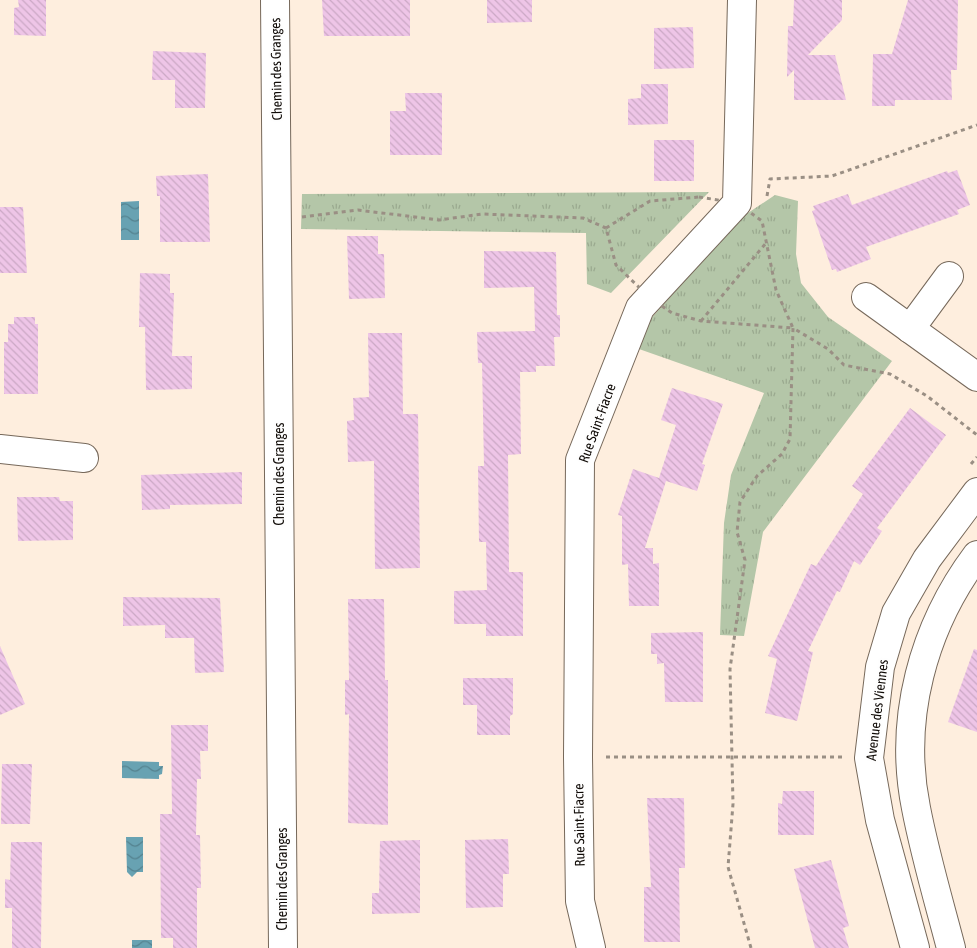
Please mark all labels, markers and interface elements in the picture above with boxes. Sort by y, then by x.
street label: Chemin des Granges [267,17,285,121]
street label: Rue Saint-Fiacre [575,381,619,465]
street label: Chemin des Granges [271,422,287,525]
street label: Avenue des Viennes [863,658,891,762]
street label: Rue Saint-Fiacre [570,783,588,867]
street label: Chemin des Granges [274,827,290,930]

